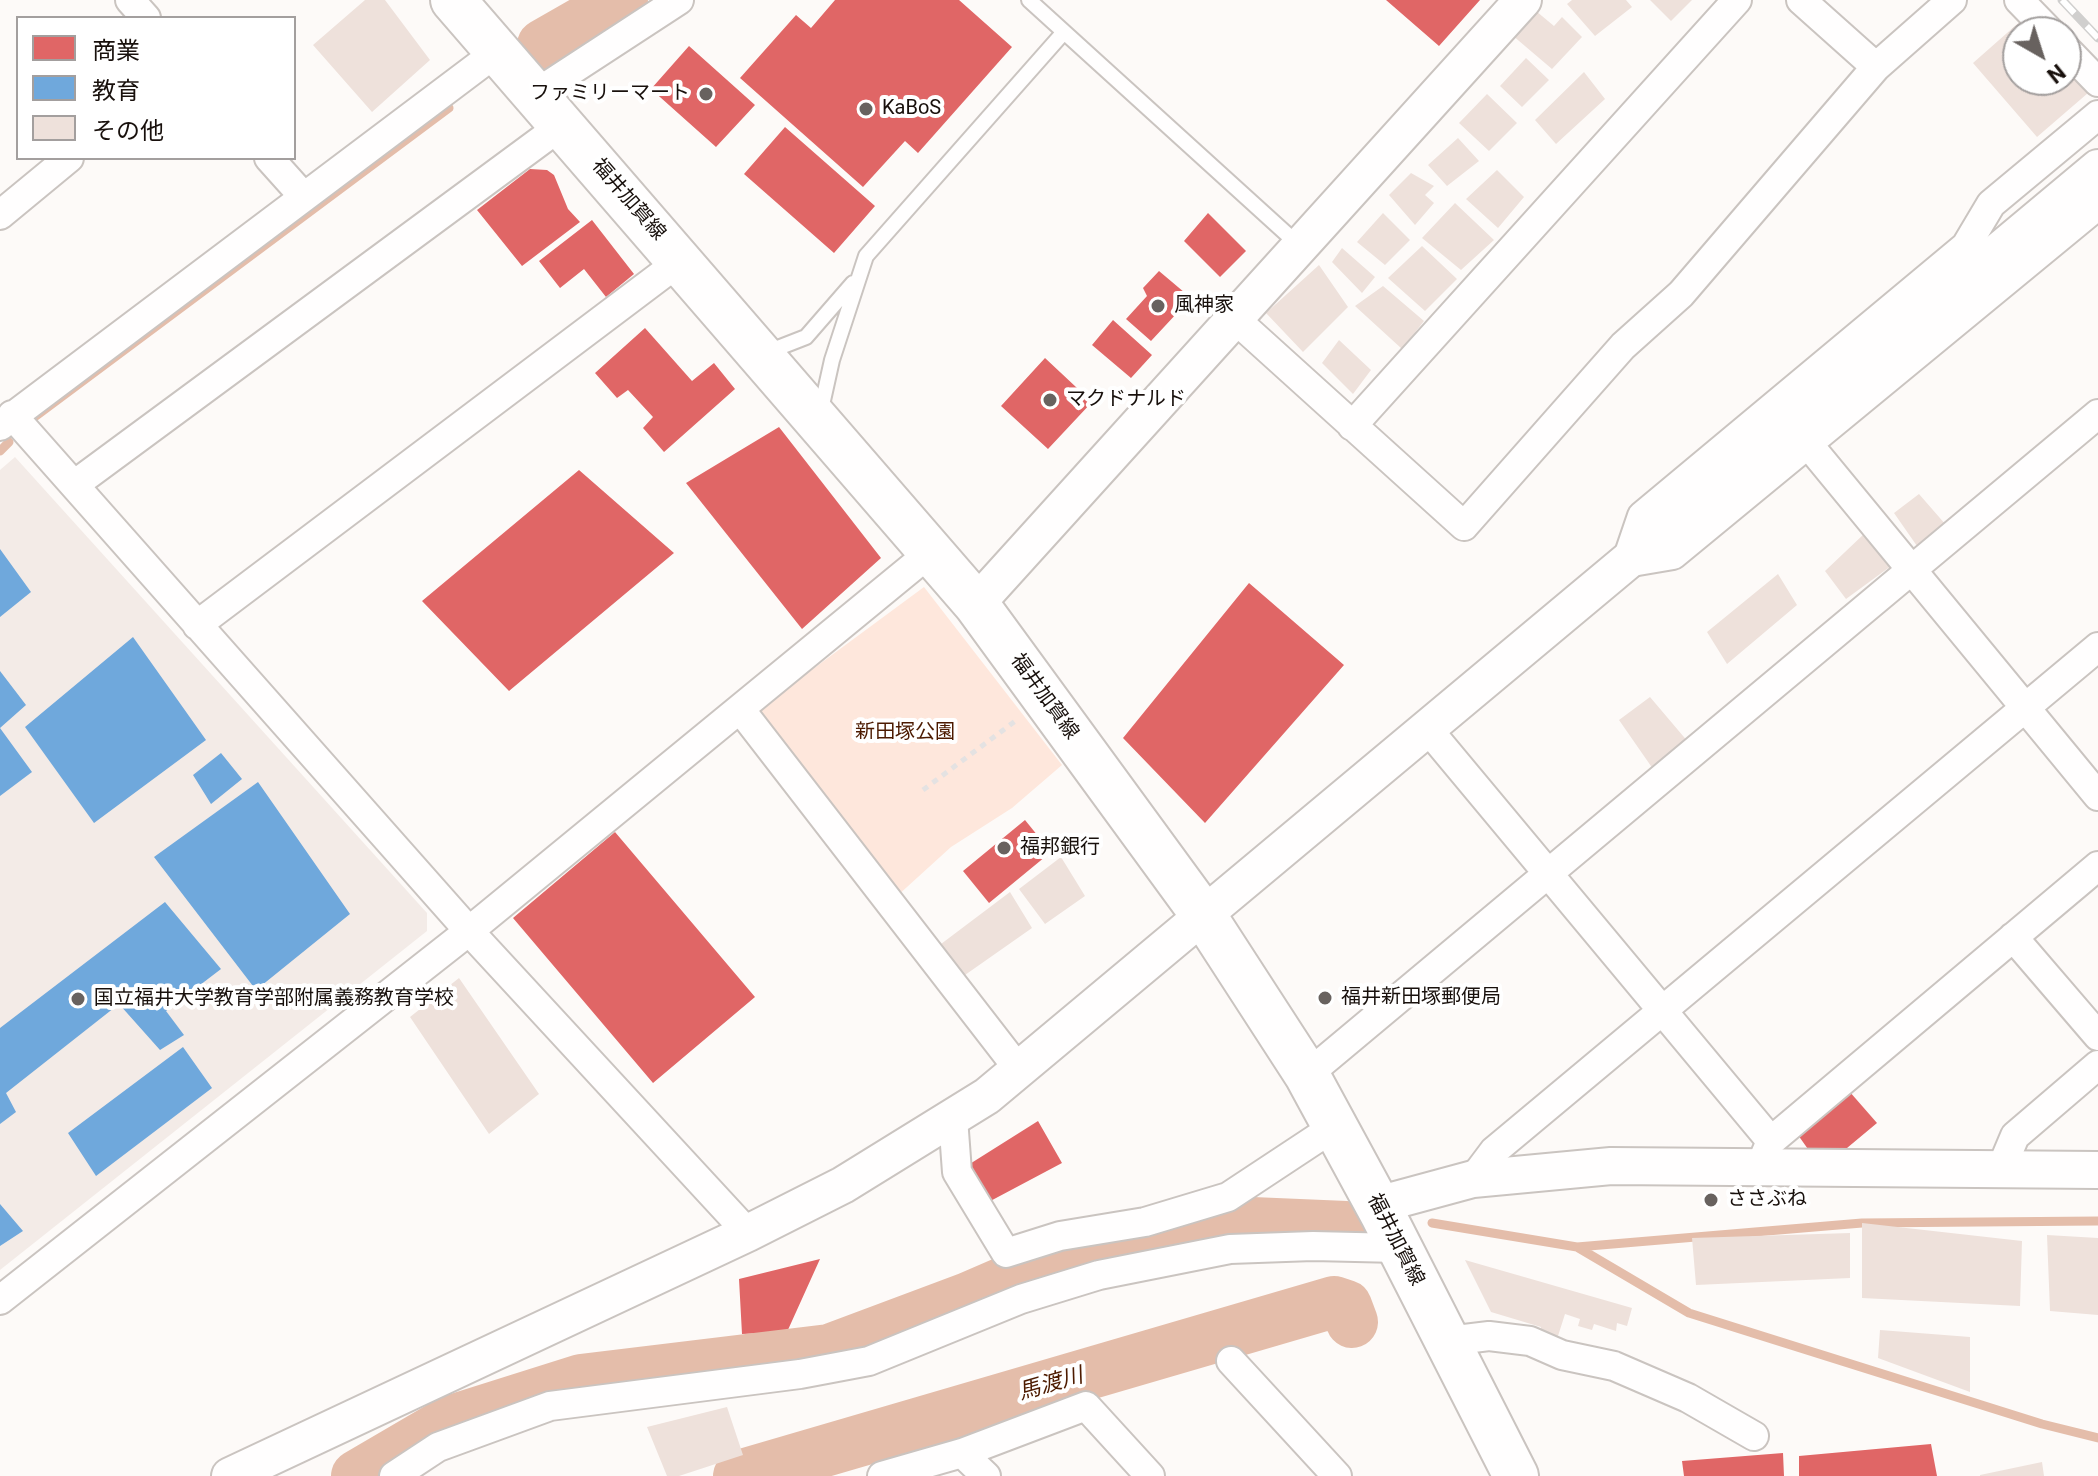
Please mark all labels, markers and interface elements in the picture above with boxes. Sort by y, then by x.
legend [16,16,296,160]
north arrow [2002,16,2082,96]
text: 商業 [92,37,140,65]
text: N [2042,59,2070,88]
text: 教育 [92,77,140,105]
place label: ファミリーマート [530,82,690,106]
marker: ファミリーマート [697,85,715,103]
place label: KaBoS [882,97,941,121]
marker: KaBoS [857,100,875,118]
text: その他 [92,117,164,145]
street label: 福井加賀線 [586,154,670,246]
place label: 風神家 [1174,294,1234,318]
marker: 風神家 [1149,297,1167,315]
place label: マクドナルド [1066,388,1186,412]
marker: マクドナルド [1041,391,1059,409]
street label: 福井加賀線 [1005,649,1083,745]
park label: 新田塚公園 [855,721,955,745]
place label: 福邦銀行 [1020,836,1100,860]
marker: 福邦銀行 [995,839,1013,857]
place label: 福井新田塚郵便局 [1341,986,1501,1010]
place label: 国立福井大学教育学部附属義務教育学校 [94,987,454,1011]
marker: 福井新田塚郵便局 [1316,989,1334,1007]
marker: 国立福井大学教育学部附属義務教育学校 [69,990,87,1008]
place label: ささぶね [1727,1188,1807,1212]
street label: 福井加賀線 [1362,1190,1428,1290]
marker: ささぶね [1702,1191,1720,1209]
water label: 馬渡川 [1016,1363,1086,1407]

